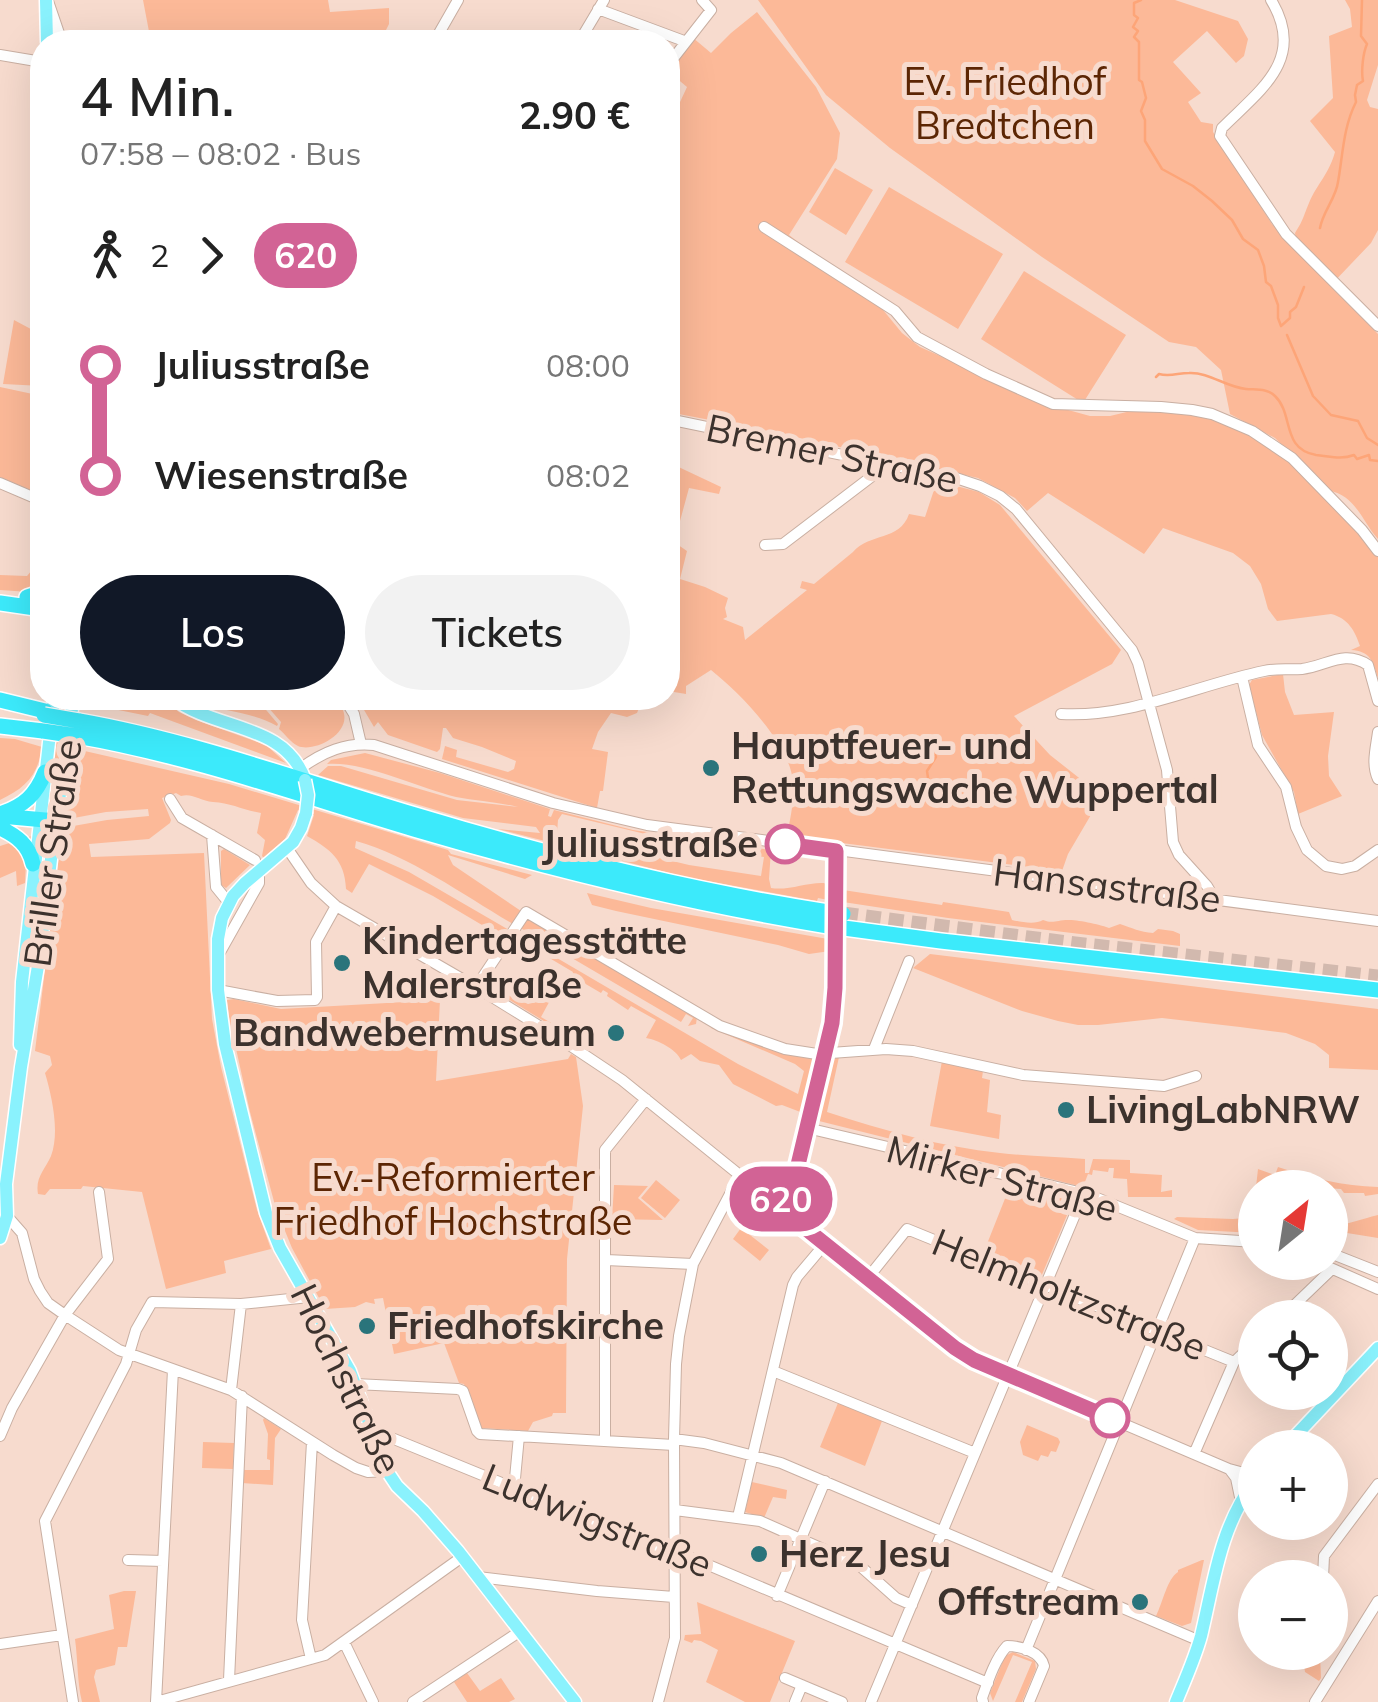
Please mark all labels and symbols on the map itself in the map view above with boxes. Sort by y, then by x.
park label: Ev. Friedhof Bredtchen [904,57,1108,149]
street label: Bremer Straße [702,403,962,503]
place label: Hauptfeuer- und Rettungswache Wuppertal [731,721,1219,813]
street label: Briller Straße [12,736,92,970]
marker: Hauptfeuer- und Rettungswache Wuppertal [700,757,722,779]
place label: Juliusstraße [542,819,758,867]
marker: Juliusstraße [766,825,804,863]
street label: Hansastraße [991,847,1224,923]
place label: Kindertagesstätte Malerstraße [362,916,687,1008]
marker: Kindertagesstätte Malerstraße [331,952,353,974]
place label: Bandwebermuseum [233,1008,596,1056]
marker: Bandwebermuseum [605,1022,627,1044]
place label: LivingLabNRW [1086,1085,1360,1133]
marker: LivingLabNRW [1055,1099,1077,1121]
street label: Mirker Straße [882,1124,1123,1232]
park label: Ev.-Reformierter Friedhof Hochstraße [274,1153,632,1245]
line badge: 620 [724,1166,838,1232]
north arrow [1238,1170,1348,1280]
street label: Helmholtzstraße [925,1217,1213,1371]
street label: Hochstraße [280,1276,413,1481]
place label: Friedhofskirche [387,1301,664,1349]
marker: Friedhofskirche [356,1315,378,1337]
unlabelled marker [1091,1399,1129,1437]
street label: Ludwigstraße [476,1452,719,1588]
place label: Herz Jesu [779,1529,951,1577]
marker: Herz Jesu [748,1543,770,1565]
place label: Offstream [937,1577,1120,1625]
marker: Offstream [1129,1591,1151,1613]

